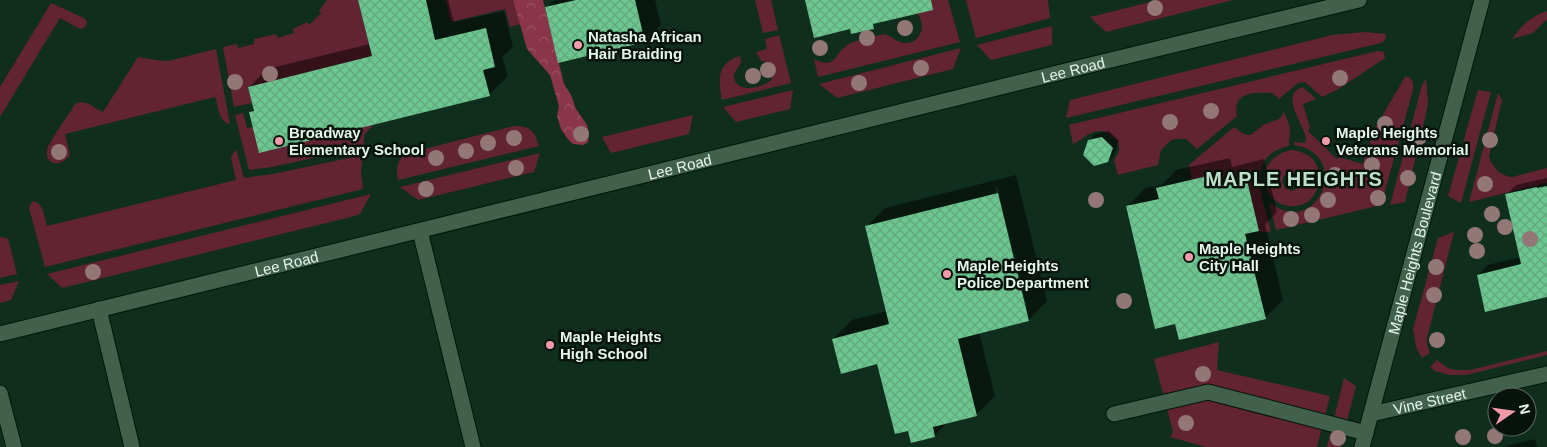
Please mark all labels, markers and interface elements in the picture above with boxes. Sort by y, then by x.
place label: Natasha African Hair Braiding [588,28,702,62]
marker: Natasha African Hair Braiding [572,39,584,51]
street label: Lee Road [1039,53,1106,85]
place label: Broadway Elementary School [289,124,424,158]
place label: Maple Heights Veterans Memorial [1336,124,1469,158]
marker: Broadway Elementary School [273,135,285,147]
marker: Maple Heights Veterans Memorial [1320,135,1332,147]
street label: Lee Road [646,150,713,182]
district label: MAPLE HEIGHTS [1205,168,1383,190]
street label: Maple Heights Boulevard [1384,170,1444,336]
place label: Maple Heights City Hall [1199,240,1301,274]
street label: Lee Road [253,247,320,279]
marker: Maple Heights City Hall [1183,251,1195,263]
place label: Maple Heights Police Department [957,257,1089,291]
marker: Maple Heights Police Department [941,268,953,280]
place label: Maple Heights High School [560,328,662,362]
marker: Maple Heights High School [544,339,556,351]
street label: Vine Street [1392,384,1468,417]
north arrow [1487,387,1537,437]
text: N [1516,402,1534,416]

